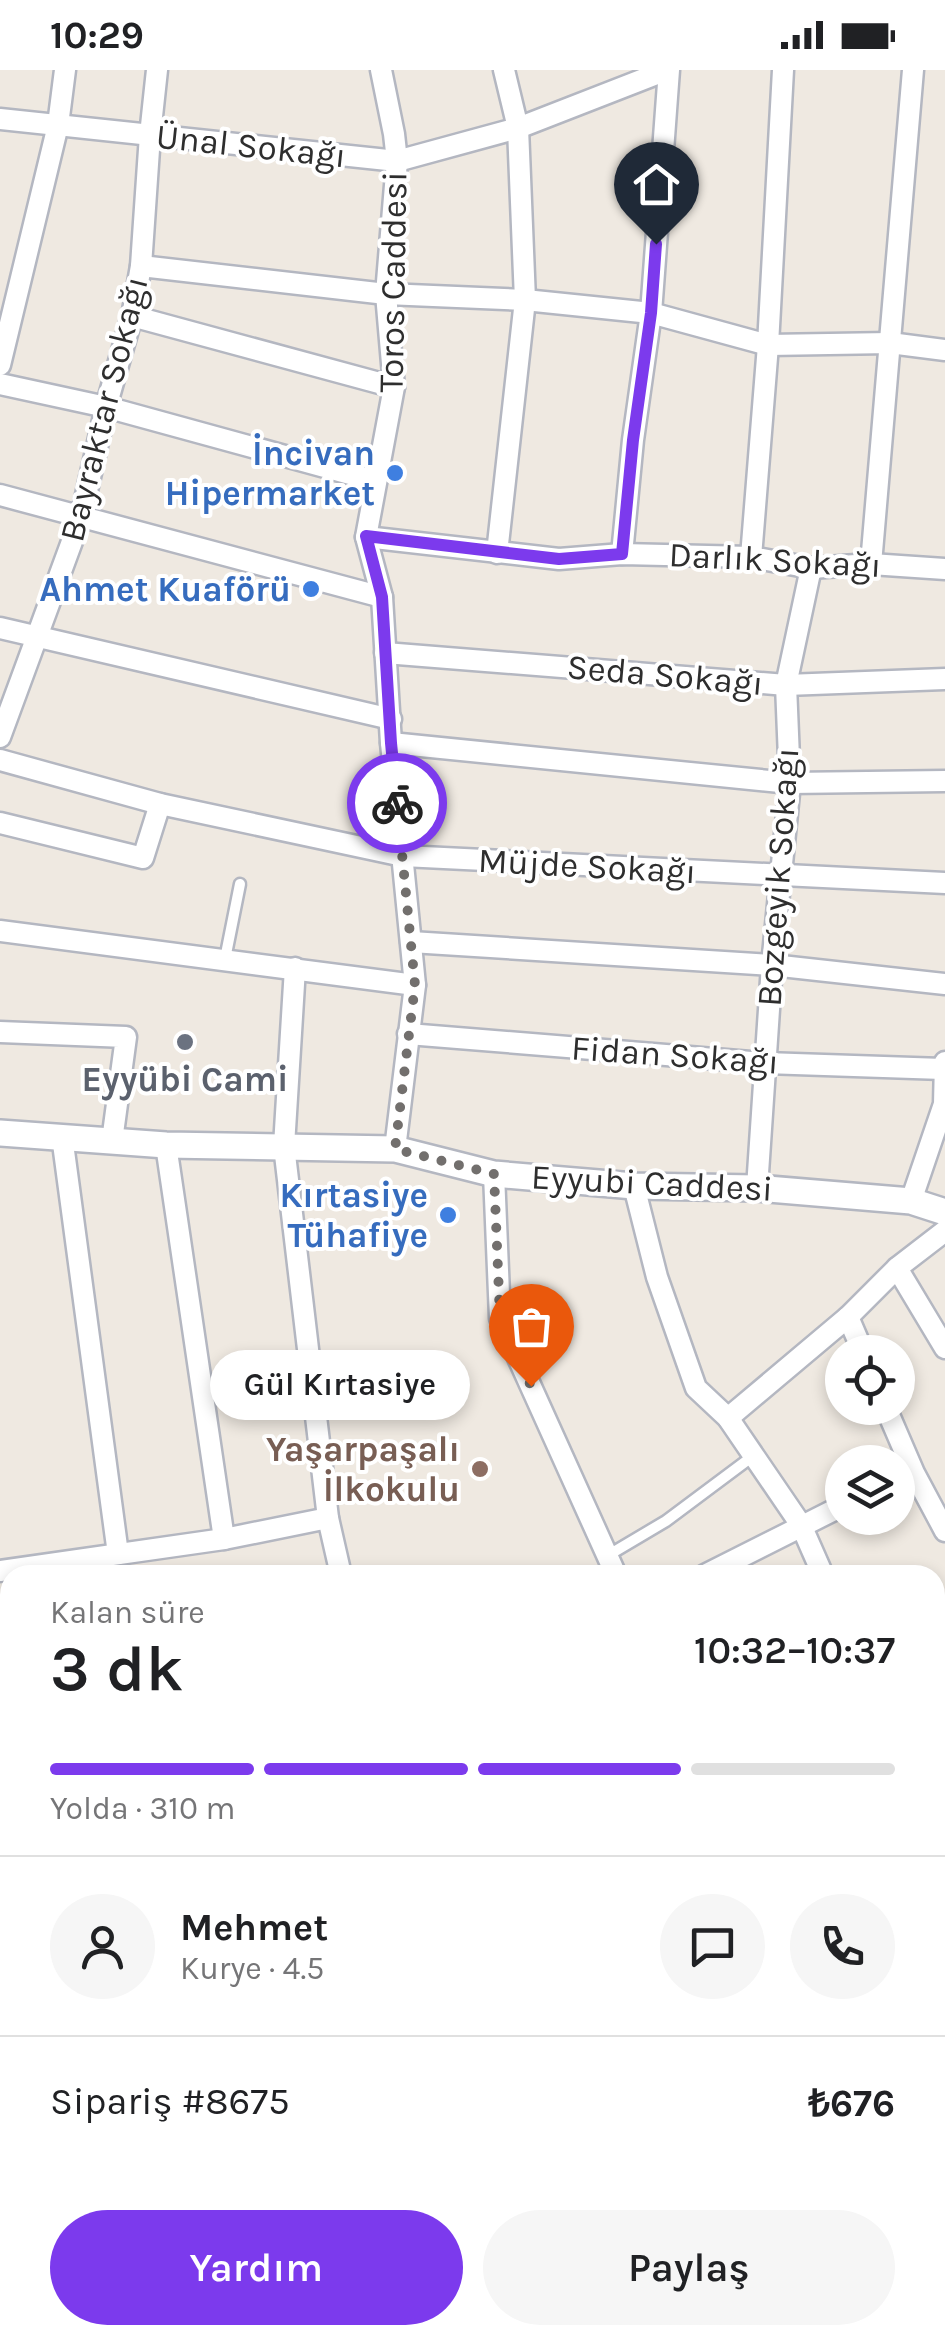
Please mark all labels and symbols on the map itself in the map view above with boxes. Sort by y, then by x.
street label: Ünal Sokağı [154,116,348,176]
pin [614,142,699,245]
street label: Toros Caddesi [371,171,415,393]
street label: Bayraktar Sokağı [51,272,157,546]
place label: İncivan Hipermarket [165,433,375,514]
marker: İncivan Hipermarket [384,462,406,484]
street label: Darlık Sokağı [668,534,882,586]
place label: Ahmet Kuaförü [39,569,291,610]
marker: Ahmet Kuaförü [300,578,322,600]
street label: Seda Sokağı [565,646,765,704]
street label: Bozgeyik Sokağı [749,746,807,1008]
courier [347,753,447,853]
street label: Müjde Sokağı [477,840,697,892]
street label: Fidan Sokağı [570,1027,780,1083]
marker: Eyyübi Cami [174,1031,196,1053]
place label: Eyyübi Cami [82,1059,288,1101]
street label: Eyyubi Caddesi [530,1156,774,1210]
place label: Kırtasiye Tühafiye [279,1175,428,1257]
marker: Kırtasiye Tühafiye [437,1204,459,1226]
pin [489,1284,574,1387]
callout: Gül Kırtasiye [211,1351,471,1421]
place label: Yaşarpaşalı İlkokulu [266,1429,460,1510]
marker: Yaşarpaşalı İlkokulu [469,1458,491,1480]

